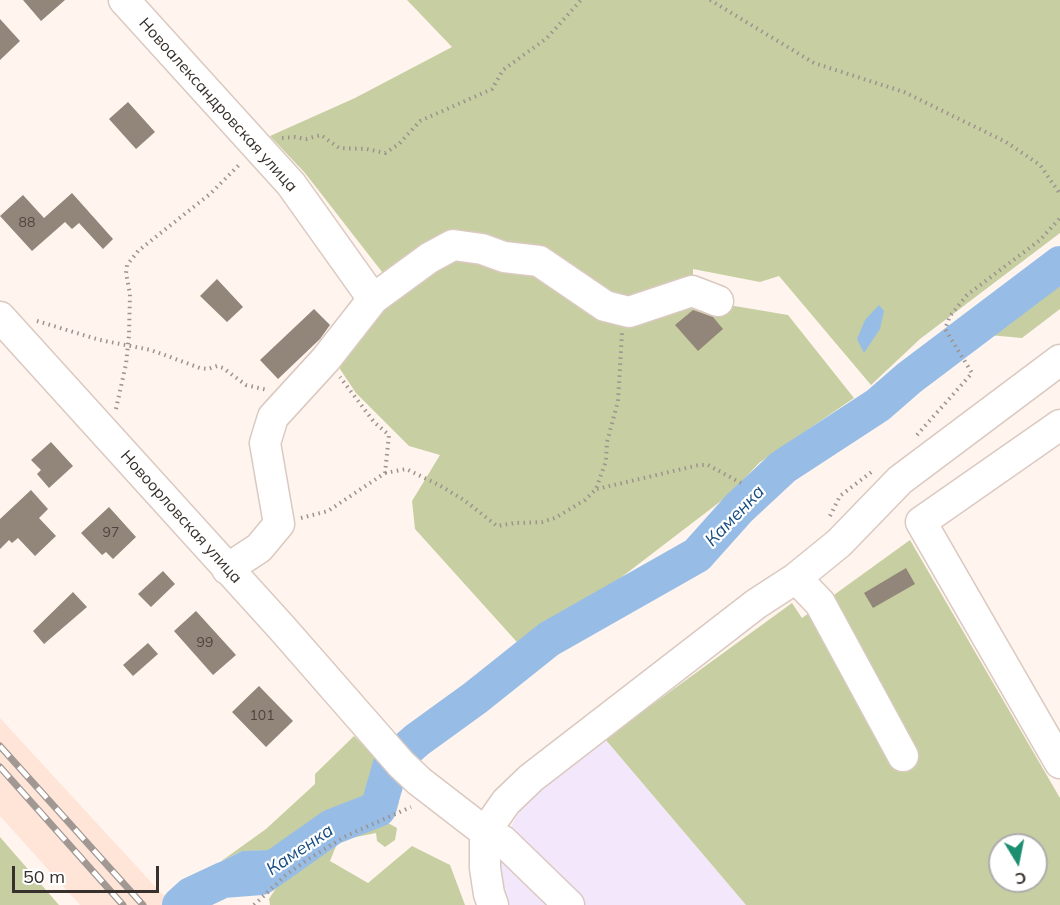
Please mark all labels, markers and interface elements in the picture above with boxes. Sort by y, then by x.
street label: Новоалександровская улица [135,14,301,196]
house number: 88 [19,215,35,231]
street label: Новоорловская улица [116,447,246,587]
water label: Каменка [701,481,769,551]
house number: 97 [103,525,119,541]
house number: 99 [197,635,213,651]
house number: 101 [249,708,275,724]
water label: Каменка [262,820,338,880]
north arrow [988,833,1048,893]
scale bar [15,854,162,892]
text: 50 m [23,865,65,888]
text: С [1014,868,1028,890]

